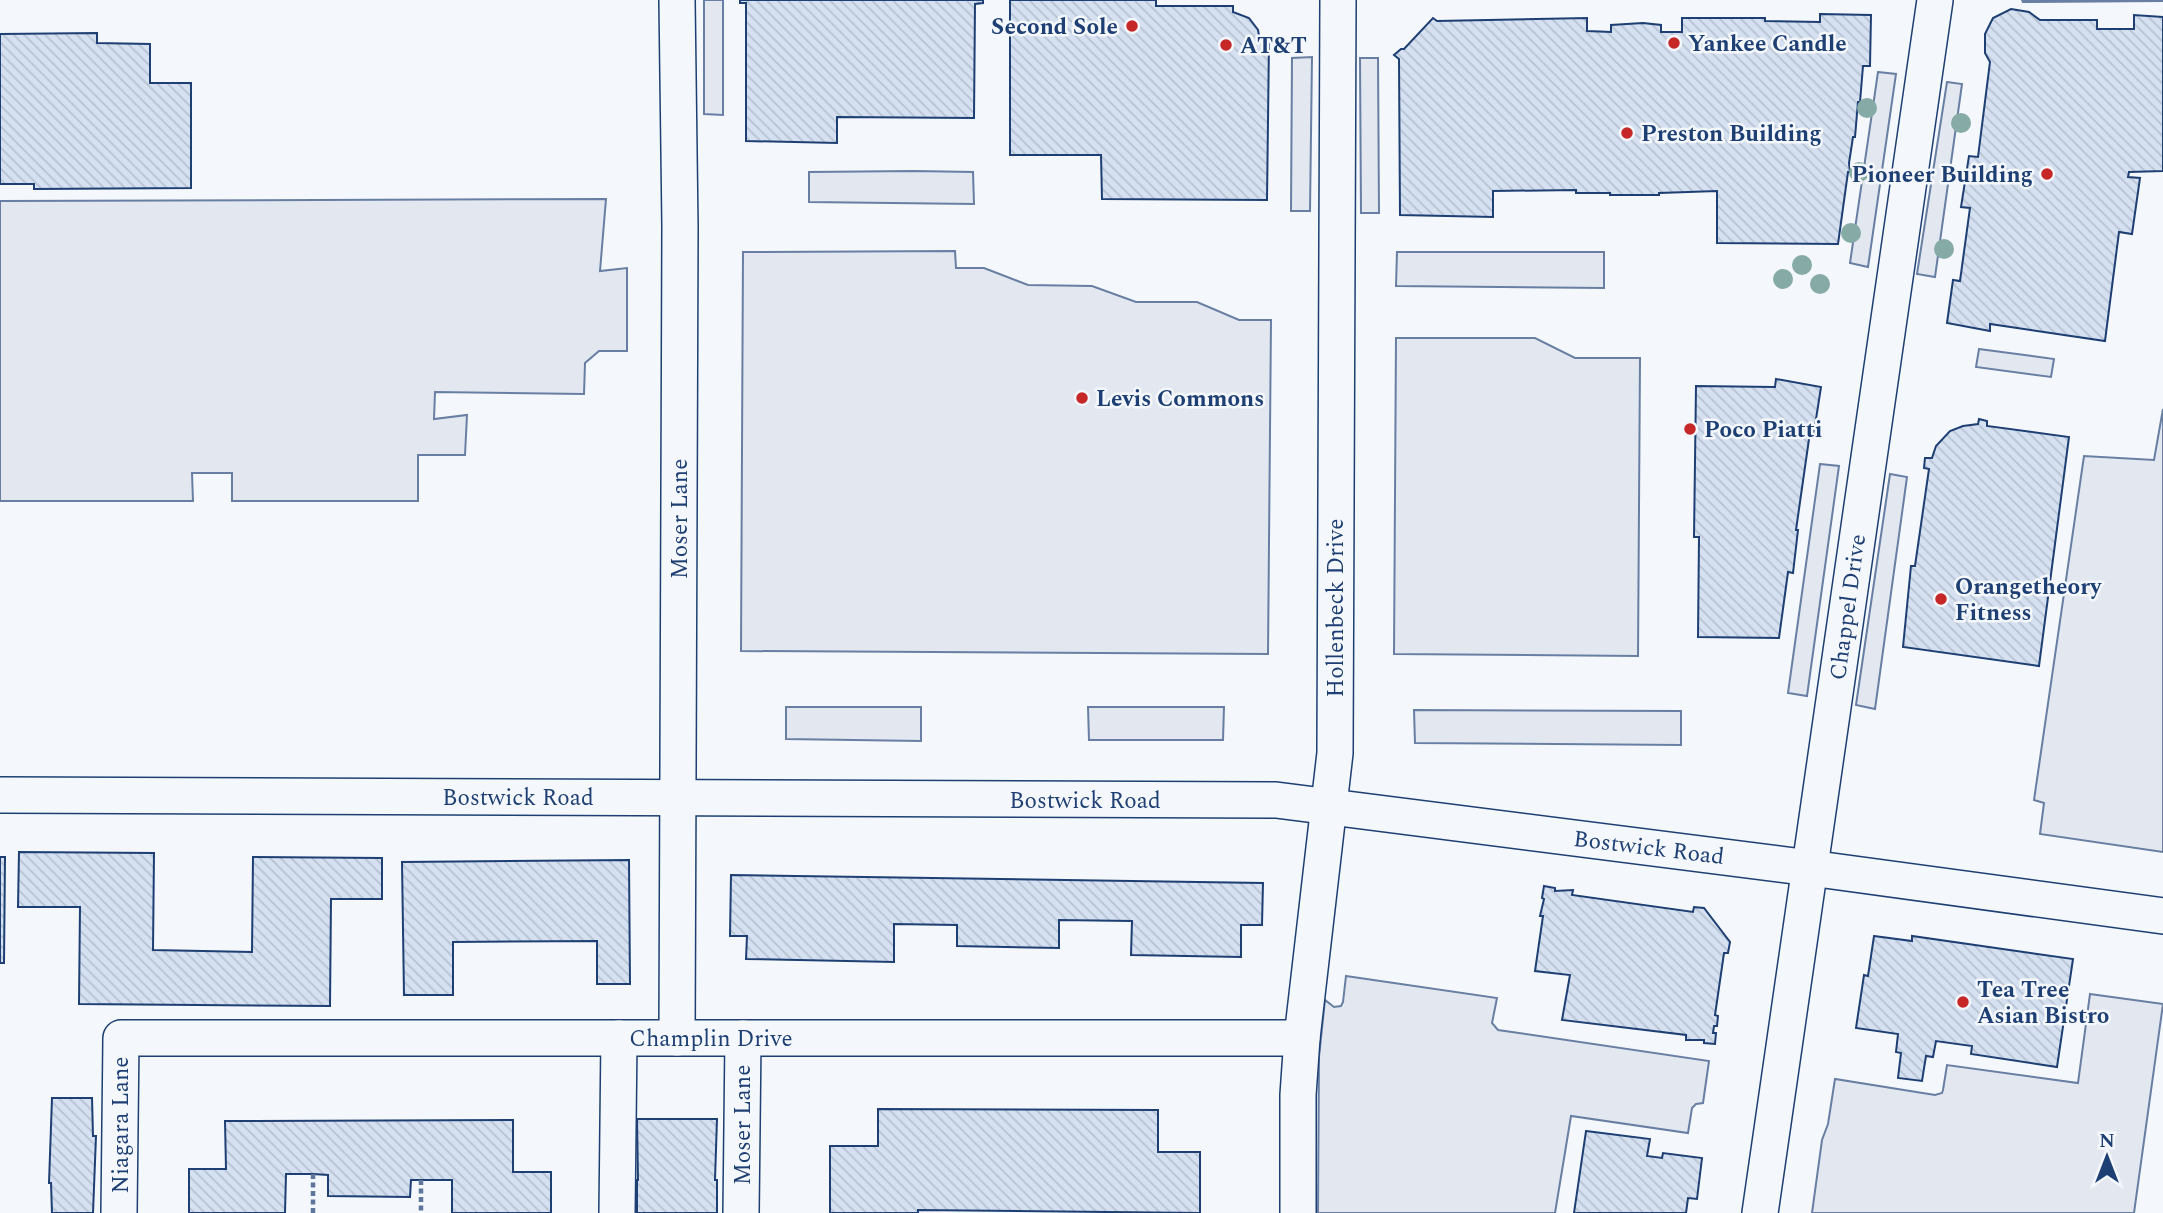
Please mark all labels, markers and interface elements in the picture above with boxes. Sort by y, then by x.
place label: Second Sole [991,10,1118,45]
marker: Second Sole [1124,18,1140,34]
place label: Yankee Candle [1688,27,1847,62]
place label: AT&T [1240,29,1307,64]
marker: Yankee Candle [1666,35,1682,51]
marker: AT&T [1218,37,1234,53]
place label: Preston Building [1641,117,1822,152]
marker: Preston Building [1619,125,1635,141]
place label: Pioneer Building [1852,158,2033,193]
marker: Pioneer Building [2039,166,2055,182]
place label: Levis Commons [1096,382,1264,417]
marker: Levis Commons [1074,390,1090,406]
place label: Poco Piatti [1704,413,1822,448]
marker: Poco Piatti [1682,421,1698,437]
street label: Moser Lane [663,459,698,579]
street label: Hollenbeck Drive [1319,519,1354,697]
street label: Chappel Drive [1821,532,1876,683]
place label: Orangetheory Fitness [1955,570,2102,631]
marker: Orangetheory Fitness [1933,591,1949,607]
street label: Bostwick Road [442,781,594,816]
street label: Bostwick Road [1009,784,1161,819]
street label: Bostwick Road [1571,822,1726,875]
place label: Tea Tree Asian Bistro [1977,973,2109,1034]
marker: Tea Tree Asian Bistro [1955,994,1971,1010]
street label: Champlin Drive [629,1022,793,1057]
street label: Niagara Lane [104,1057,139,1193]
street label: Moser Lane [726,1065,761,1185]
north arrow [2072,1122,2142,1192]
text: N [2099,1127,2115,1156]

